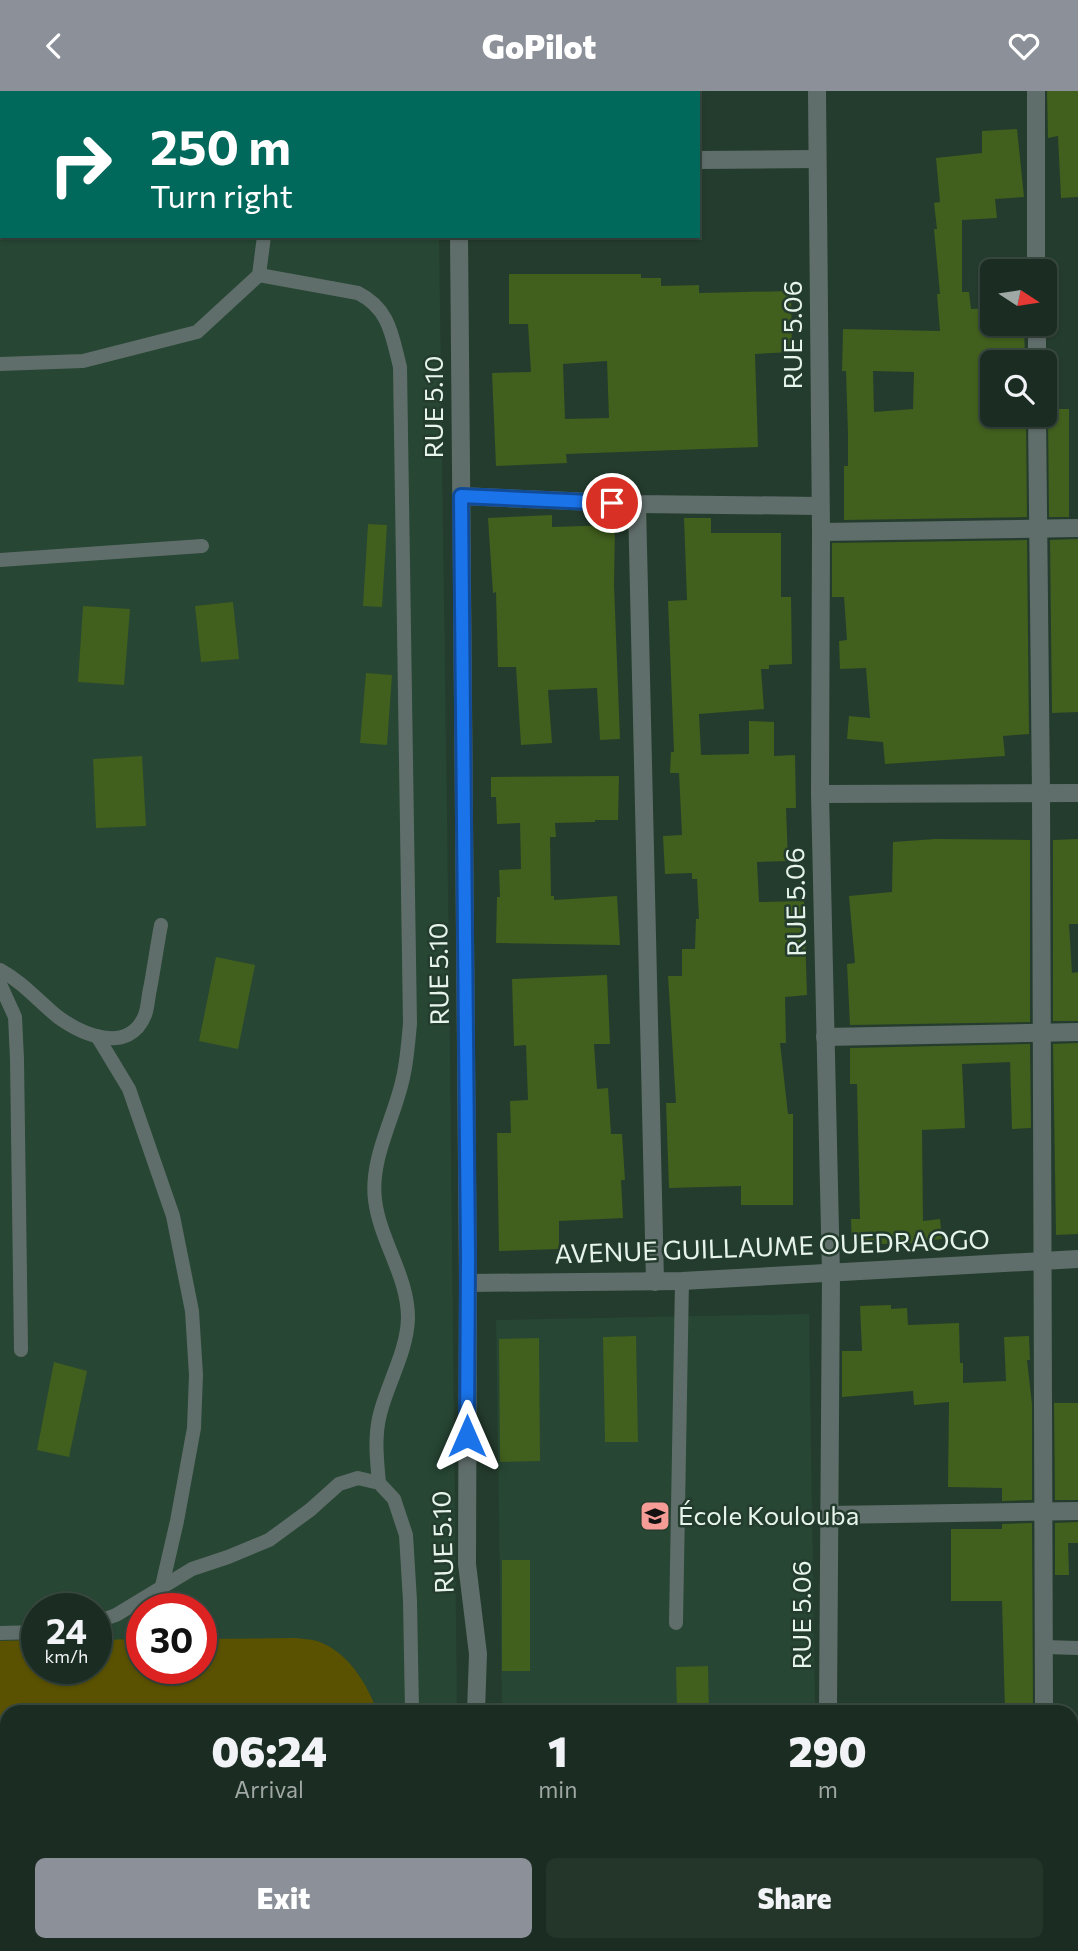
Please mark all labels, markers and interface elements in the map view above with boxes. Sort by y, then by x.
text: GoPilot [482,26,596,66]
icon: back [35,27,73,65]
icon: heart [1005,27,1043,65]
text: 250 m [150,115,291,175]
icon: right [35,119,126,210]
text: Turn right [150,175,293,215]
north arrow [980,259,1057,336]
map controls [980,259,1057,427]
street label: RUE 5.06 [776,280,807,390]
button: search [980,350,1057,427]
street label: RUE 5.10 [417,356,448,459]
pin [582,473,642,533]
icon: arrive [593,484,631,522]
street label: RUE 5.06 [778,847,811,957]
street label: RUE 5.10 [421,922,454,1026]
street label: AVENUE GUILLAUME OUEDRAOGO [554,1222,990,1269]
position arrow [430,1399,504,1473]
street label: RUE 5.10 [424,1490,459,1594]
school or university icon: École Koulouba [638,1499,672,1533]
place label: École Koulouba [678,1499,859,1530]
street label: RUE 5.06 [785,1560,816,1670]
speed limit sign: 30 [126,1593,217,1684]
text: 24 [46,1608,87,1651]
text: km/h [45,1645,88,1667]
text: 06:24 [211,1724,327,1776]
text: 1 [548,1724,568,1776]
text: 290 [789,1724,867,1776]
text: Arrival [234,1775,304,1803]
text: min [538,1775,577,1803]
text: m [818,1775,838,1803]
button: Exit [35,1858,532,1938]
button: Share [546,1858,1043,1938]

